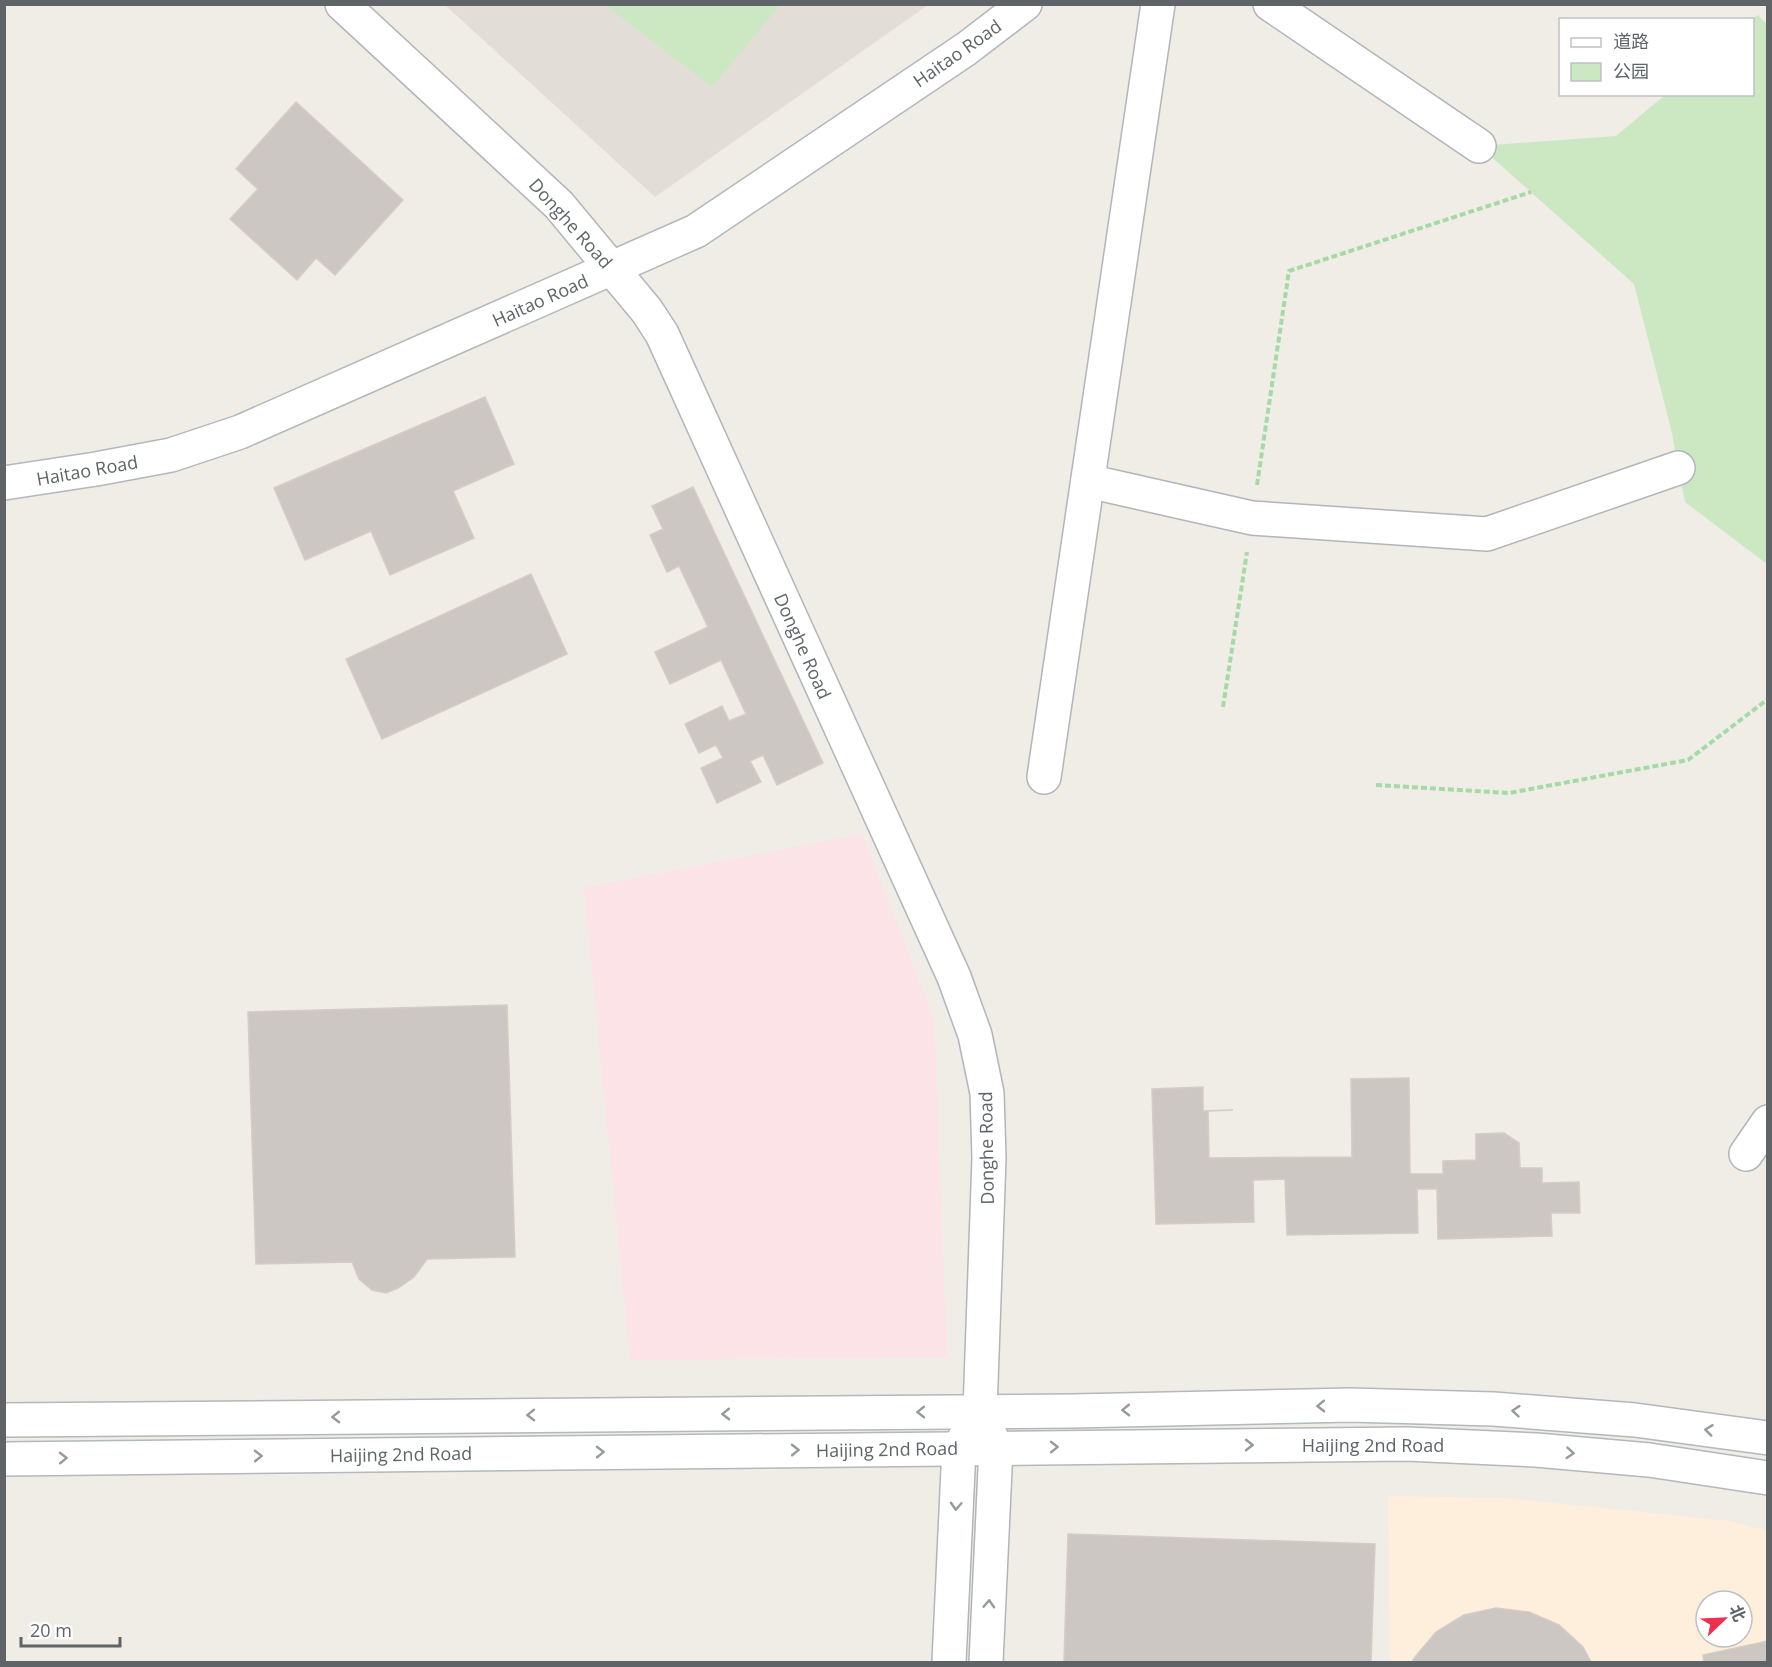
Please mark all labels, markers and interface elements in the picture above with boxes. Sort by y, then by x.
street label: Haitao Road [908,14,1006,92]
legend [1559,18,1754,96]
text: 道路 [1613,29,1649,53]
text: 公园 [1613,59,1649,83]
street label: Donghe Road [524,173,618,273]
street label: Haitao Road [488,268,592,332]
street label: Haitao Road [34,449,140,491]
street label: Donghe Road [769,589,837,703]
street label: Donghe Road [973,1091,999,1205]
one-way arrow [1316,1399,1325,1412]
one-way arrow [1121,1403,1130,1416]
one-way arrow [1511,1404,1520,1417]
one-way arrow [917,1406,926,1418]
one-way arrow [722,1408,731,1420]
one-way arrow [527,1409,536,1422]
one-way arrow [332,1411,341,1423]
one-way arrow [1705,1424,1714,1437]
street label: Haijing 2nd Road [1302,1433,1444,1457]
street label: Haijing 2nd Road [816,1436,958,1462]
one-way arrow [1245,1439,1254,1451]
street label: Haijing 2nd Road [330,1441,472,1467]
one-way arrow [1050,1441,1059,1453]
one-way arrow [790,1444,799,1456]
one-way arrow [595,1446,604,1458]
one-way arrow [1565,1446,1574,1459]
one-way arrow [253,1450,262,1462]
one-way arrow [58,1452,67,1464]
one-way arrow [950,1502,963,1511]
north arrow [1694,1589,1754,1649]
one-way arrow [983,1600,996,1609]
text: 北 [1725,1601,1751,1625]
scale bar [21,1610,120,1648]
text: 20 m [30,1618,72,1642]

